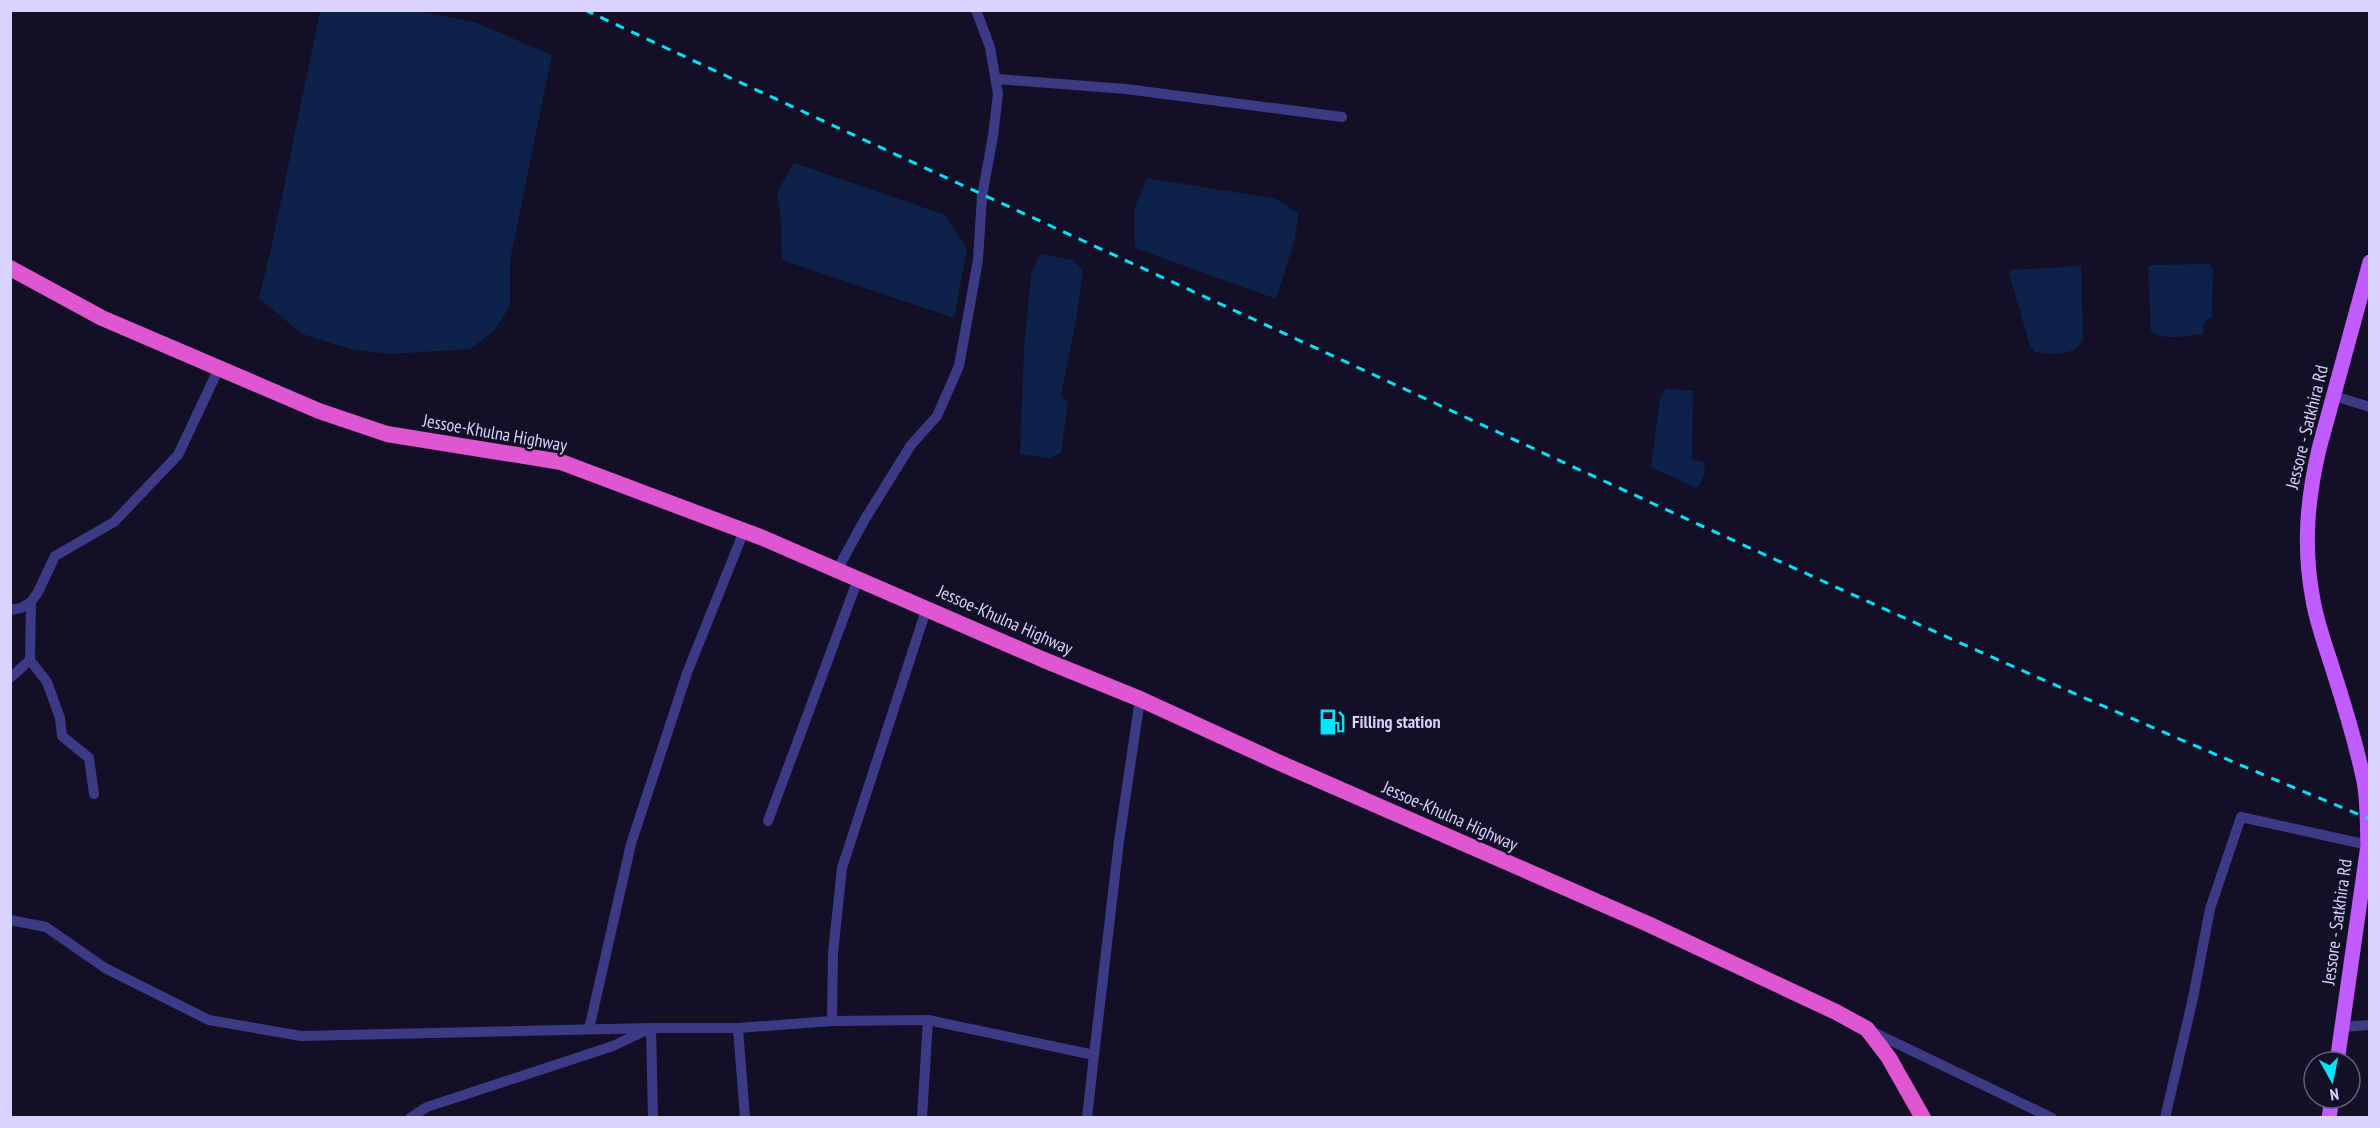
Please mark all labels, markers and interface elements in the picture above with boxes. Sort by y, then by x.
street label: Jessore - Satkhira Rd [2280,363,2333,492]
street label: Jessoe-Khulna Highway [420,408,569,457]
street label: Jessoe-Khulna Highway [933,579,1077,660]
fuel station icon: Filling station [1317,707,1347,737]
place label: Filling station [1352,710,1441,733]
street label: Jessoe-Khulna Highway [1378,775,1522,856]
street label: Jessore - Satkhira Rd [2316,858,2357,987]
north arrow [2302,1050,2362,1110]
text: N [2329,1084,2340,1105]

